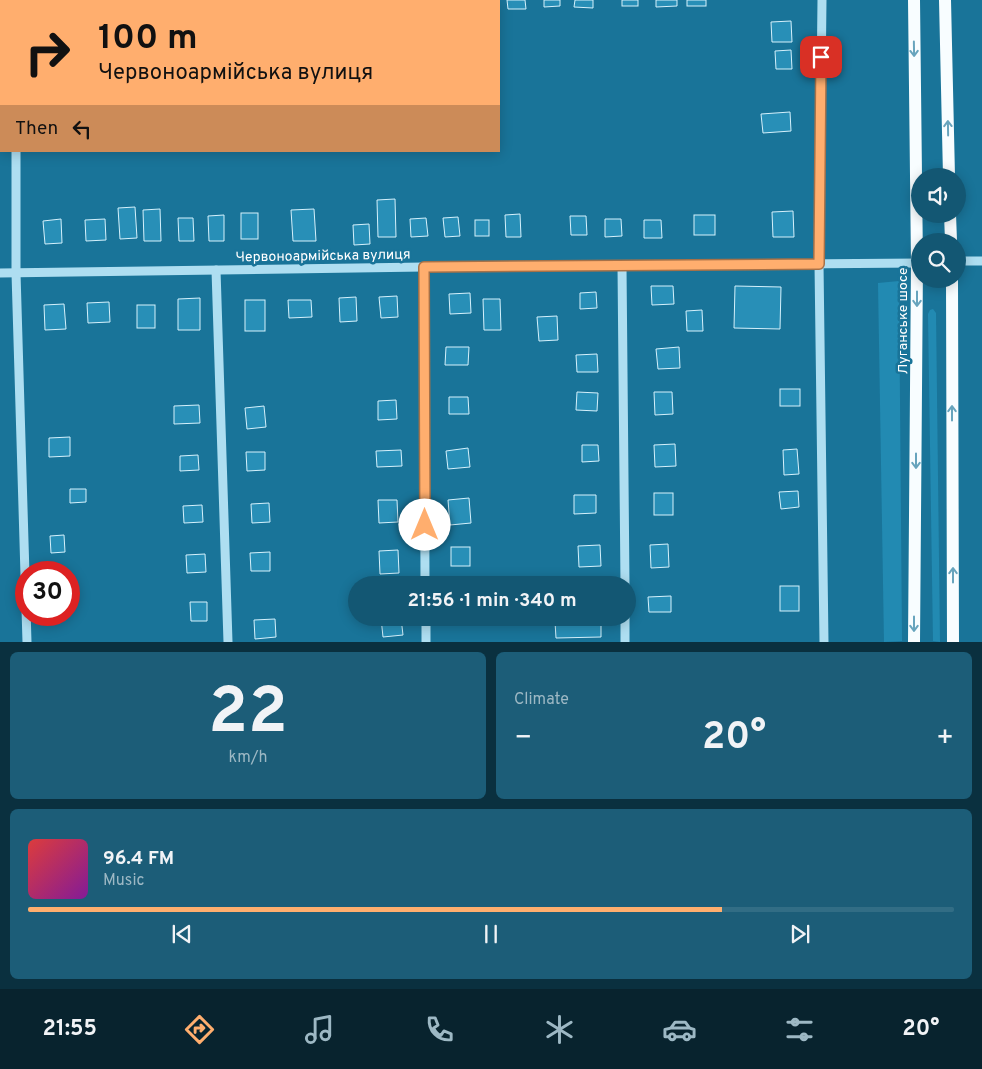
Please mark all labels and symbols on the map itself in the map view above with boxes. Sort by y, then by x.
pin [800,36,842,78]
one-way arrow [909,40,919,56]
one-way arrow [943,120,953,136]
street label: Червоноармійська вулиця [235,246,411,267]
street label: Луганське шосе [895,267,912,375]
one-way arrow [912,290,922,306]
one-way arrow [947,405,957,422]
one-way arrow [911,453,920,469]
position arrow [398,498,450,550]
speed limit sign: 30 [15,561,80,626]
one-way arrow [948,568,958,584]
one-way arrow [909,615,919,631]

